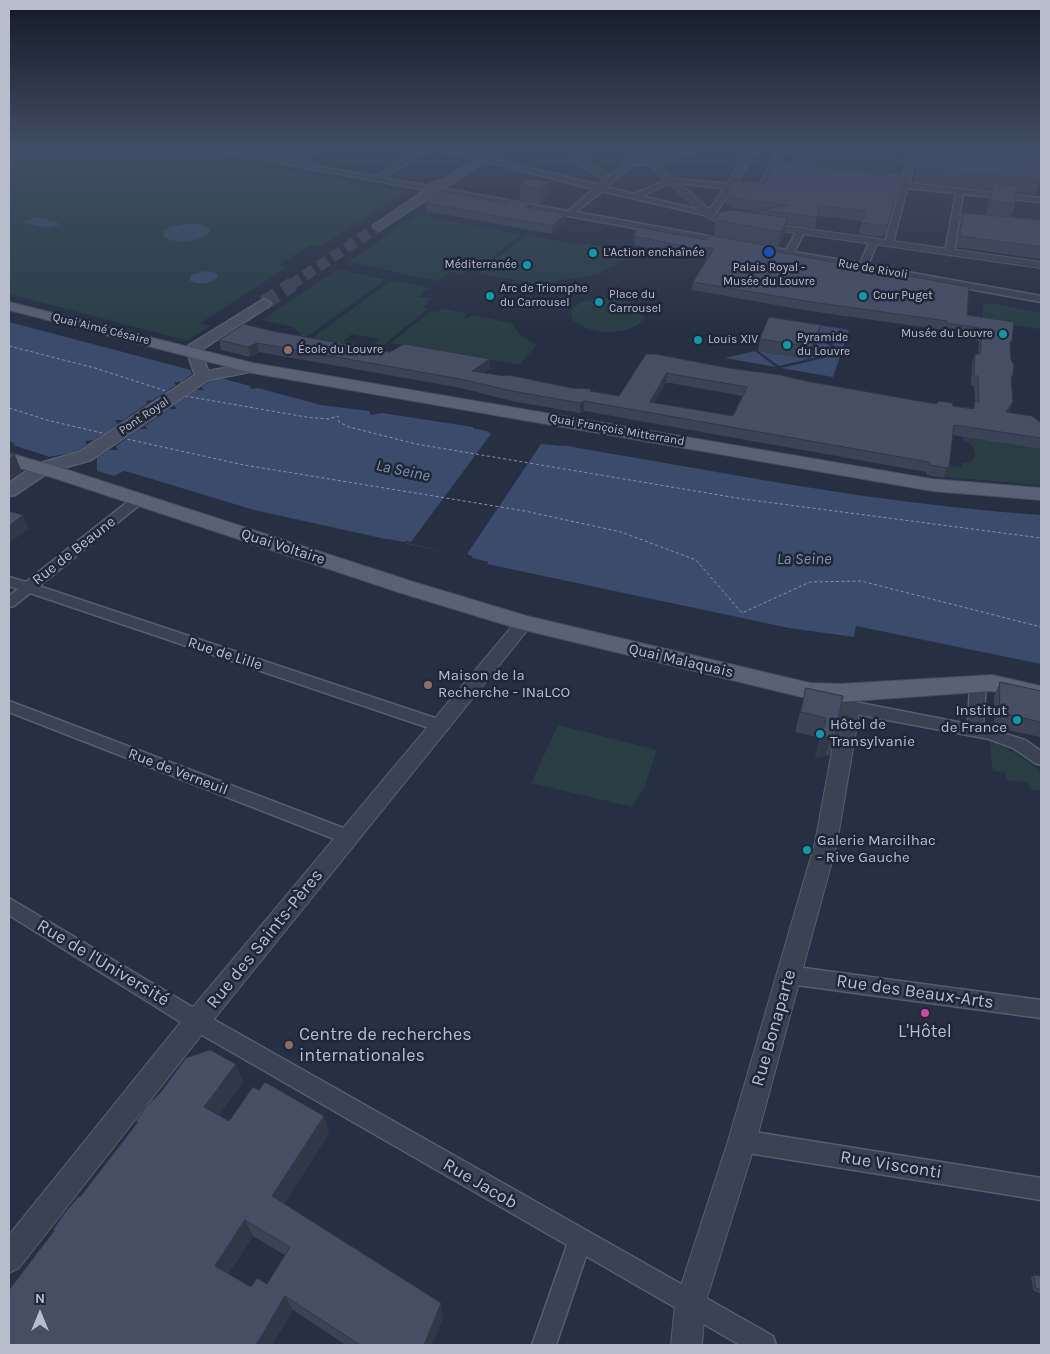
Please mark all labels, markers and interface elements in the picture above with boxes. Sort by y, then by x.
marker: Palais Royal - Musée du Louvre [762,245,776,259]
place label: L'Action enchaînée [603,246,705,260]
marker: L'Action enchaînée [587,247,599,259]
street label: Rue de Rivoli [837,256,909,282]
place label: Méditerranée [444,258,517,272]
marker: Méditerranée [521,259,533,271]
place label: Palais Royal - Musée du Louvre [723,261,815,289]
place label: Arc de Triomphe du Carrousel [500,282,588,310]
place label: Place du Carrousel [609,288,661,316]
place label: Cour Puget [873,289,933,303]
marker: Arc de Triomphe du Carrousel [484,290,496,302]
marker: Cour Puget [857,290,869,302]
marker: Place du Carrousel [593,296,605,308]
street label: Quai Aimé Césaire [51,310,151,348]
place label: Musée du Louvre [901,327,993,341]
marker: Musée du Louvre [997,328,1009,340]
place label: Pyramide du Louvre [797,331,850,359]
place label: Louis XIV [708,333,758,347]
marker: Louis XIV [692,334,704,346]
marker: Pyramide du Louvre [781,339,793,351]
place label: École du Louvre [298,343,383,357]
marker: École du Louvre [282,344,294,356]
street label: Pont Royal [116,394,172,438]
street label: Quai François Mitterrand [548,411,686,449]
water label: La Seine [374,456,432,486]
street label: Rue de Beaune [29,513,119,589]
street label: Quai Voltaire [239,525,327,569]
water label: La Seine [777,549,831,569]
street label: Rue de Lille [185,634,265,674]
street label: Quai Malaquais [627,640,735,682]
place label: Maison de la Recherche - INaLCO [438,667,570,702]
marker: Maison de la Recherche - INaLCO [422,679,434,691]
place label: Institut de France [941,702,1007,737]
marker: Institut de France [1011,714,1023,726]
place label: Hôtel de Transylvanie [830,716,915,751]
marker: Hôtel de Transylvanie [814,728,826,740]
street label: Rue de Verneuil [126,745,230,799]
place label: Galerie Marcilhac - Rive Gauche [817,832,936,867]
marker: Galerie Marcilhac - Rive Gauche [801,844,813,856]
street label: Rue des Saints-Pères [202,865,328,1013]
street label: Rue de l'Université [33,915,173,1011]
street label: Rue Bonaparte [747,967,801,1089]
street label: Rue des Beaux-Arts [835,970,995,1014]
marker: L'Hôtel [919,1007,931,1019]
place label: L'Hôtel [898,1021,952,1043]
place label: Centre de recherches internationales [299,1024,472,1066]
marker: Centre de recherches internationales [283,1039,295,1051]
street label: Rue Visconti [839,1146,943,1184]
street label: Rue Jacob [439,1154,521,1214]
north arrow [15,1289,65,1339]
text: N [35,1290,45,1307]

